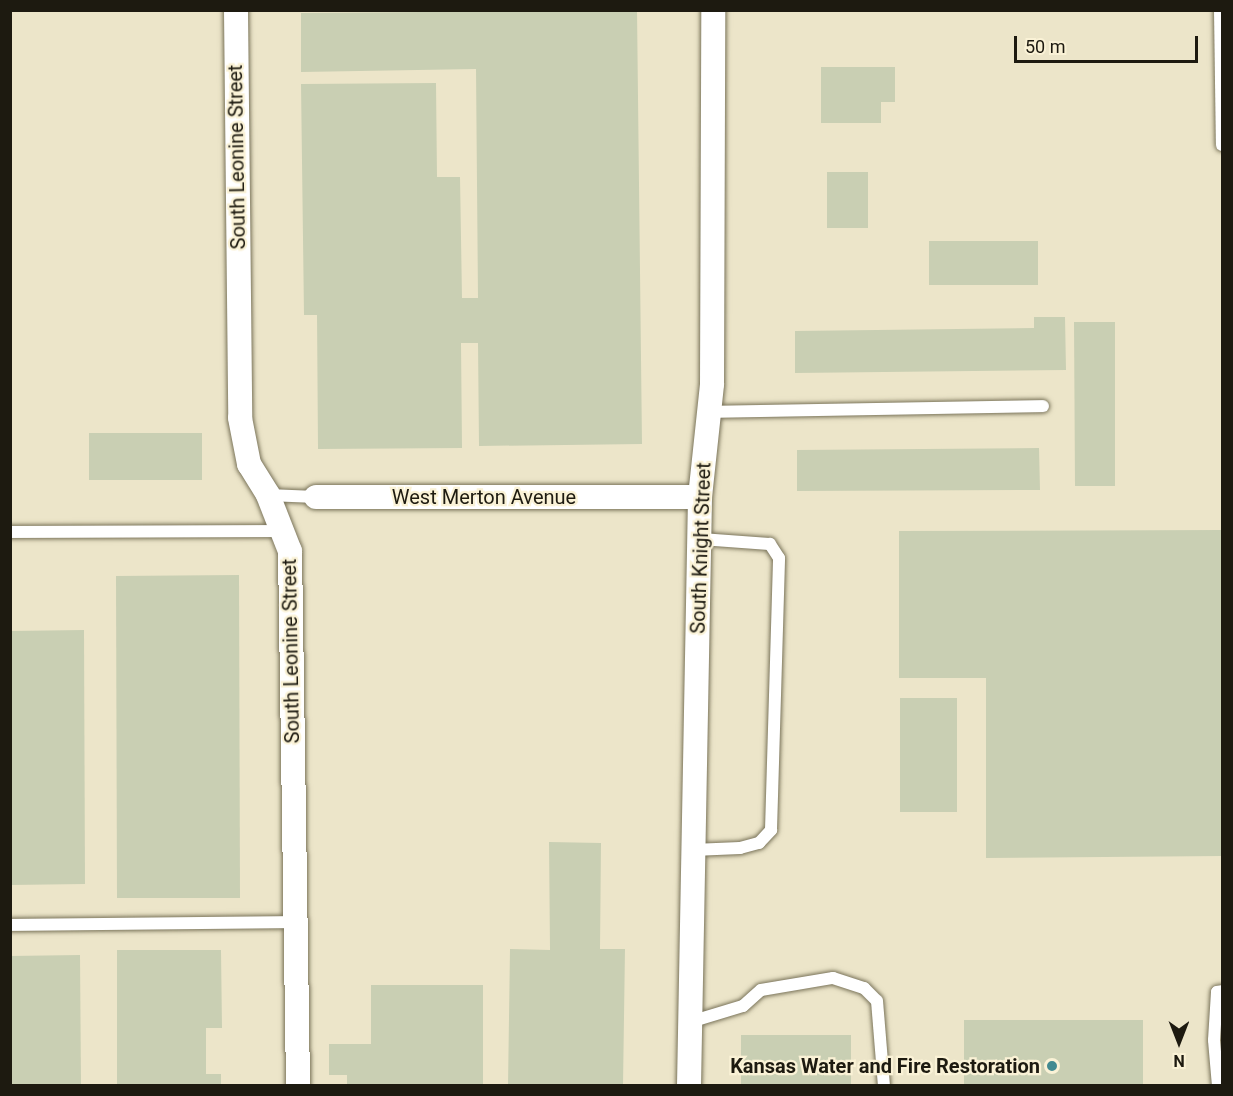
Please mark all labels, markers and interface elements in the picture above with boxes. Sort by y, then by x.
scale bar [1017,24,1202,62]
text: 50 m [1025,36,1065,57]
street label: South Leonine Street [223,64,251,250]
street label: South Knight Street [686,462,716,634]
street label: West Merton Avenue [392,485,576,509]
street label: South Leonine Street [277,558,305,744]
north arrow [1149,1012,1209,1072]
text: N [1173,1051,1185,1070]
place label: Kansas Water and Fire Restoration [730,1054,1040,1078]
marker: Kansas Water and Fire Restoration [1045,1059,1059,1073]

